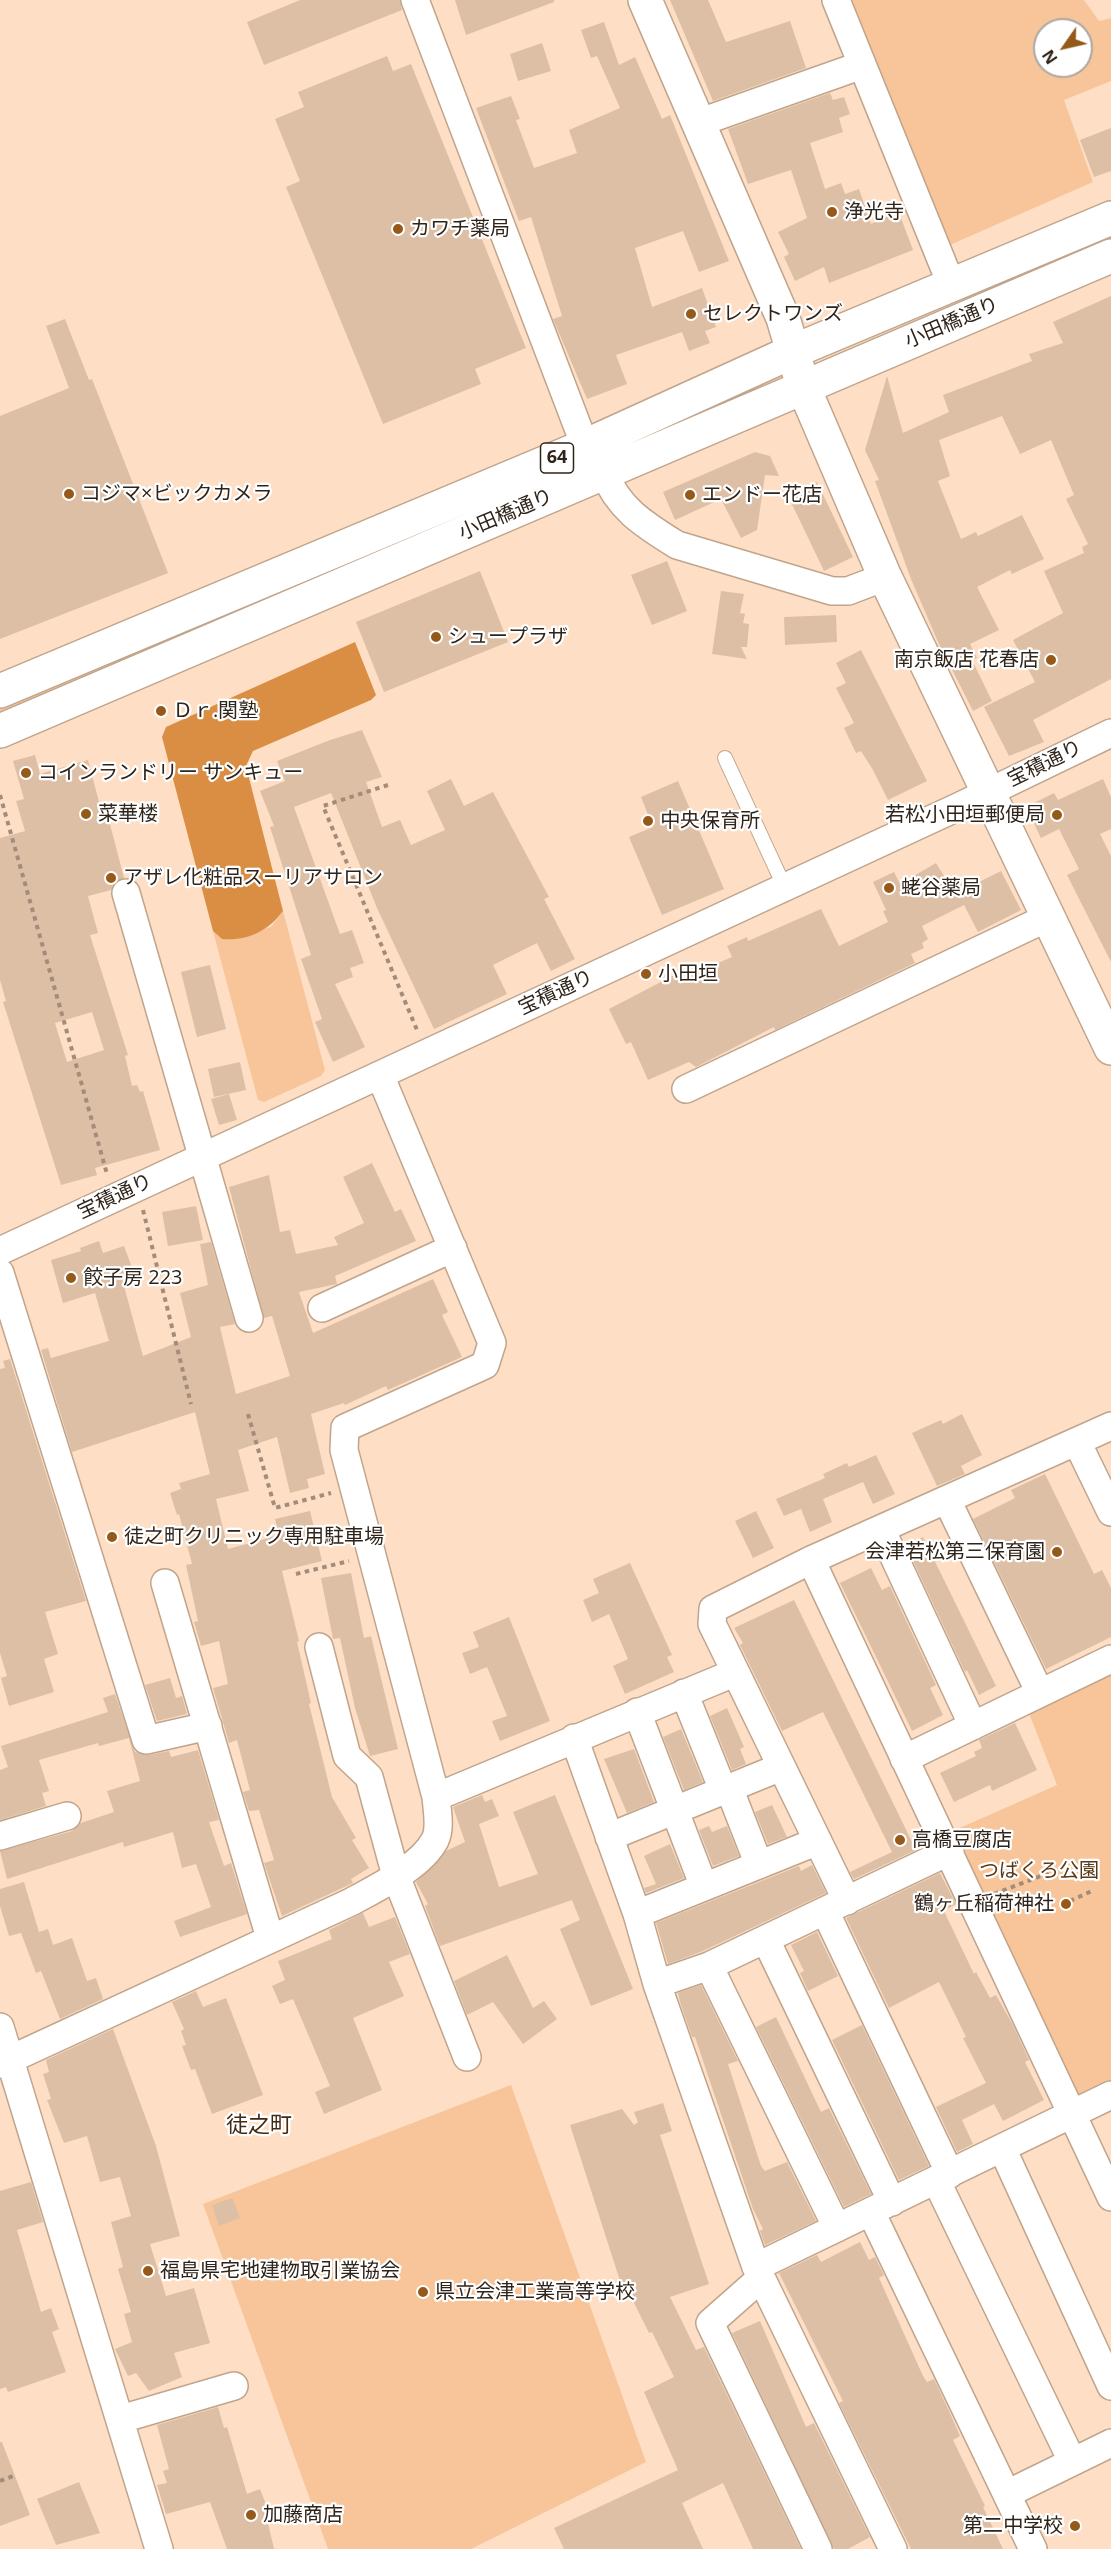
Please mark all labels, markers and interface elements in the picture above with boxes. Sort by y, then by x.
north arrow [1033,18,1093,78]
text: N [1037,45,1062,68]
place label: 浄光寺 [844,200,904,224]
marker: 浄光寺 [825,205,839,219]
place label: カワチ薬局 [410,217,510,241]
marker: カワチ薬局 [391,222,405,236]
street label: 小田橋通り [901,292,1003,354]
place label: セレクトワンズ [703,302,843,326]
marker: セレクトワンズ [684,307,698,321]
road number: 64 [540,443,574,473]
place label: コジマ×ビックカメラ [81,482,272,506]
place label: エンドー花店 [702,483,822,507]
street label: 小田橋通り [455,484,557,546]
marker: コジマ×ビックカメラ [62,487,76,501]
marker: エンドー花店 [683,488,697,502]
place label: シュープラザ [448,625,568,649]
marker: シュープラザ [429,630,443,644]
place label: 南京飯店 花春店 [894,648,1039,672]
marker: 南京飯店 花春店 [1044,653,1058,667]
place label: Ｄｒ.関塾 [173,699,258,723]
marker: Ｄｒ.関塾 [154,704,168,718]
street label: 宝積通り [1004,736,1086,792]
place label: コインランドリー サンキュー [38,761,303,785]
marker: コインランドリー サンキュー [19,766,33,780]
place label: 菜華楼 [98,802,158,826]
place label: 若松小田垣郵便局 [885,803,1045,827]
marker: 菜華楼 [79,807,93,821]
marker: 若松小田垣郵便局 [1050,808,1064,822]
place label: 中央保育所 [660,809,760,833]
marker: 中央保育所 [641,814,655,828]
place label: アザレ化粧品スーリアサロン [123,866,383,890]
marker: アザレ化粧品スーリアサロン [104,871,118,885]
place label: 蛯谷薬局 [901,876,981,900]
marker: 蛯谷薬局 [882,881,896,895]
place label: 小田垣 [658,962,718,986]
street label: 宝積通り [515,965,597,1021]
marker: 小田垣 [639,967,653,981]
street label: 宝積通り [74,1169,156,1225]
place label: 餃子房 223 [83,1266,183,1290]
marker: 餃子房 223 [64,1271,78,1285]
place label: 徒之町クリニック専用駐車場 [124,1525,384,1549]
marker: 徒之町クリニック専用駐車場 [105,1530,119,1544]
place label: 会津若松第三保育園 [865,1540,1045,1564]
marker: 会津若松第三保育園 [1050,1545,1064,1559]
place label: 高橋豆腐店 [912,1828,1012,1852]
marker: 高橋豆腐店 [893,1833,907,1847]
park label: つばくろ公園 [979,1859,1099,1883]
place label: 鶴ヶ丘稲荷神社 [914,1892,1054,1916]
marker: 鶴ヶ丘稲荷神社 [1059,1897,1073,1911]
district label: 徒之町 [226,2113,292,2139]
place label: 福島県宅地建物取引業協会 [160,2259,400,2283]
marker: 福島県宅地建物取引業協会 [141,2264,155,2278]
place label: 県立会津工業高等学校 [435,2280,635,2304]
marker: 県立会津工業高等学校 [416,2285,430,2299]
place label: 加藤商店 [263,2503,343,2527]
marker: 加藤商店 [244,2508,258,2522]
place label: 第二中学校 [963,2514,1063,2538]
marker: 第二中学校 [1068,2519,1082,2533]

